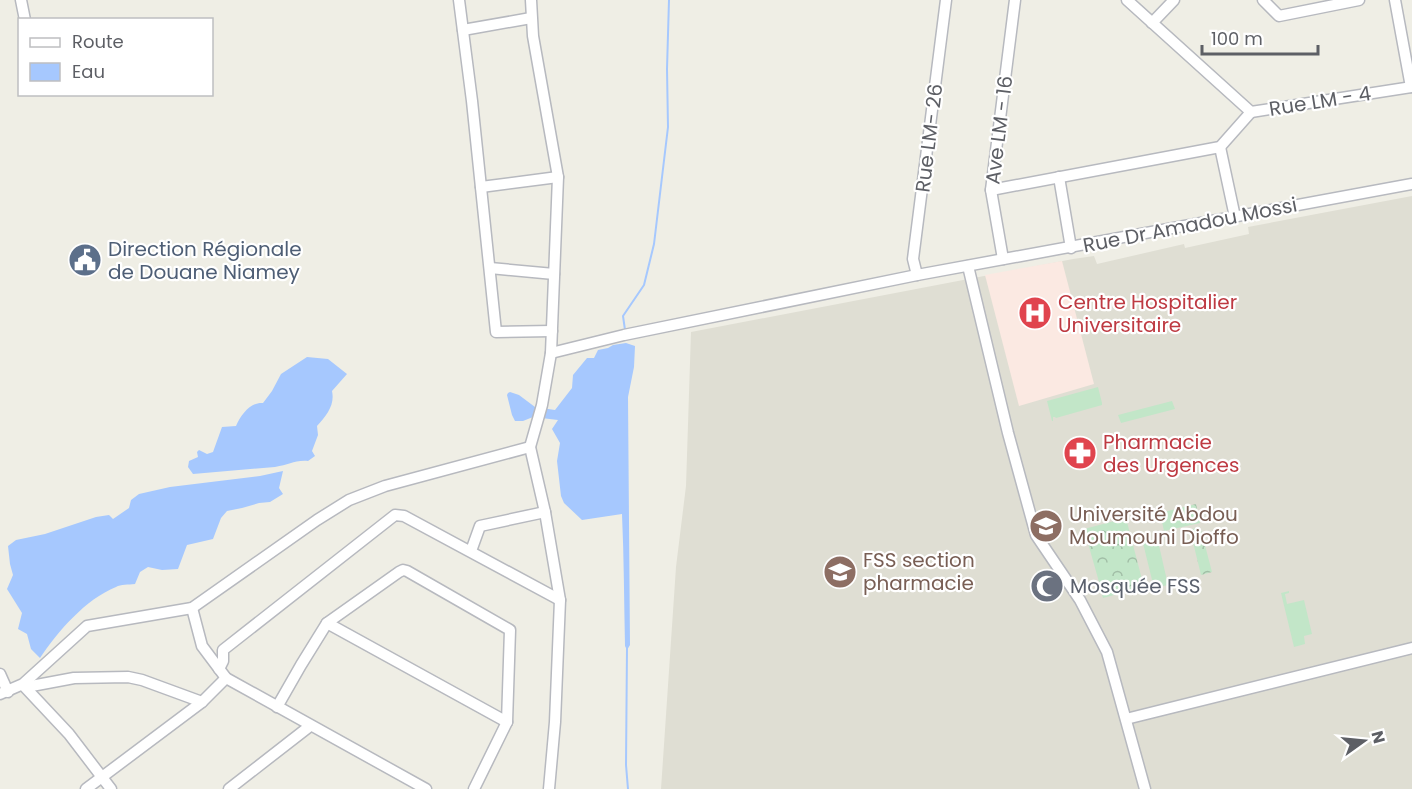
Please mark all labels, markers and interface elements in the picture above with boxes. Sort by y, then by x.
legend [18,18,213,96]
scale bar [1202,18,1318,56]
text: 100 m [1211,26,1263,51]
text: Route [72,29,124,54]
text: Eau [72,59,105,84]
street label: Ave LM - 16 [978,74,1020,186]
street label: Rue LM - 4 [1267,79,1373,123]
street label: Rue LM- 26 [908,82,950,194]
street label: Rue Dr Amadou Mossi [1081,191,1299,259]
place label: Direction Régionale de Douane Niamey [108,235,302,286]
public building icon: Direction Régionale de Douane Niamey [67,242,103,278]
place label: Centre Hospitalier Universitaire [1058,288,1237,339]
hospital icon: Centre Hospitalier Universitaire [1017,295,1053,331]
place label: Pharmacie des Urgences [1103,428,1239,479]
pharmacy icon: Pharmacie des Urgences [1062,435,1098,471]
place label: Université Abdou Moumouni Dioffo [1069,500,1239,551]
school or university icon: Université Abdou Moumouni Dioffo [1028,508,1064,544]
place label: FSS section pharmacie [863,546,975,597]
school or university icon: FSS section pharmacie [822,554,858,590]
mosque icon: Mosquée FSS [1029,568,1065,604]
place label: Mosquée FSS [1070,572,1200,600]
north arrow [1334,711,1394,771]
text: N [1365,728,1391,746]

